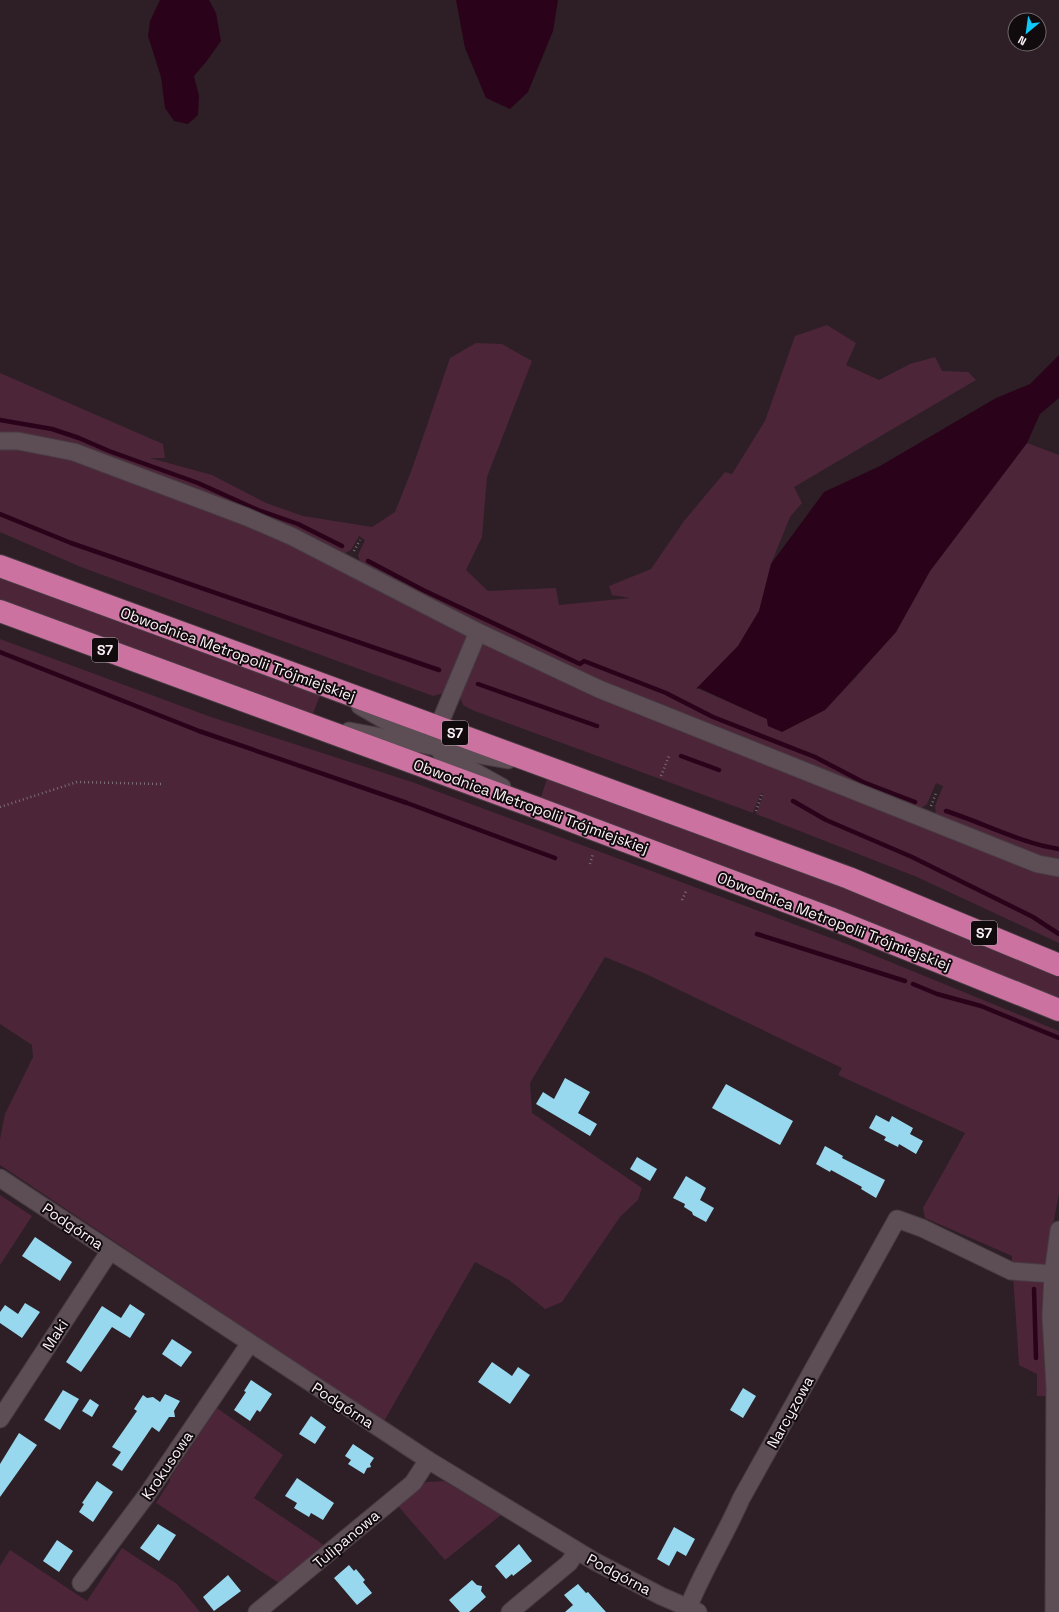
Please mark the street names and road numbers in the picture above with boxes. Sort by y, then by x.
street label: Obwodnica Metropolii Trójmiejskiej [118,603,358,705]
road number: S7 [92,638,118,662]
road number: S7 [442,721,468,745]
street label: Obwodnica Metropolii Trójmiejskiej [411,755,651,857]
street label: Obwodnica Metropolii Trójmiejskiej [715,868,953,974]
road number: S7 [971,921,997,945]
street label: Podgórna [39,1199,108,1254]
street label: Maki [38,1316,72,1354]
street label: Narcyzowa [762,1372,818,1451]
street label: Podgórna [308,1378,378,1432]
street label: Krokusowa [137,1427,197,1503]
street label: Tulipanowa [309,1505,384,1572]
street label: Podgórna [584,1549,655,1599]

